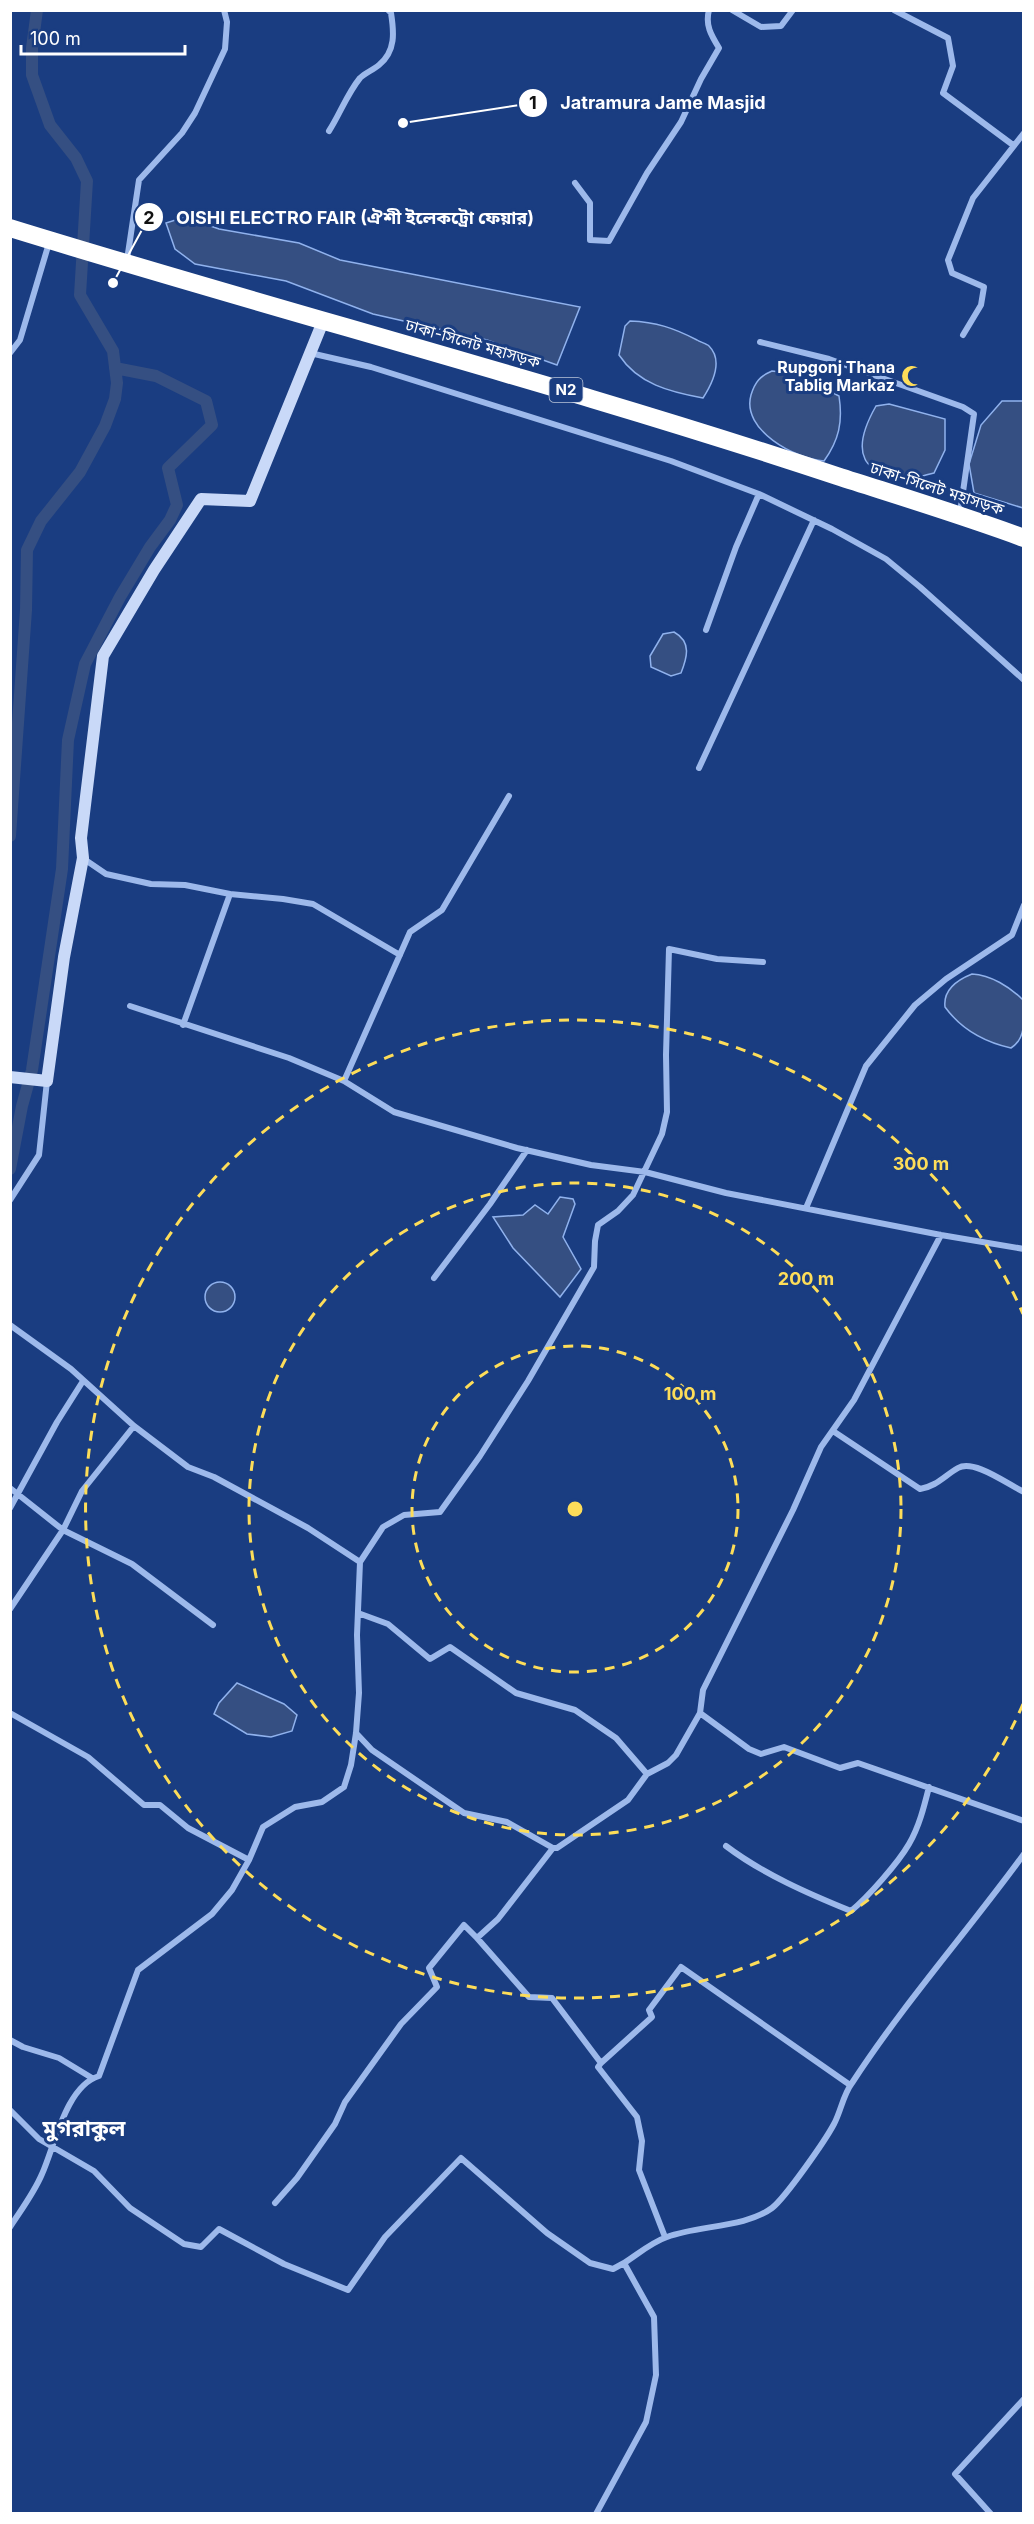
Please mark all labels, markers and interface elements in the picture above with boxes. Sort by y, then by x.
scale bar [21,18,184,56]
text: 100 m [30,28,81,49]
callout: Jatramura Jame Masjid [518,85,777,121]
text: 1 [529,92,537,113]
text: Jatramura Jame Masjid [560,92,766,113]
callout: OISHI ELECTRO FAIR (ঐশী ইলেকট্রো ফেয়ার) [134,199,546,235]
text: 2 [143,207,155,228]
text: OISHI ELECTRO FAIR (ঐশী ইলেকট্রো ফেয়ার) [176,207,534,228]
street label: ঢাকা-সিলেট মহাসড়ক [402,314,544,372]
place label: Rupgonj Thana Tablig Markaz [777,357,895,395]
mosque icon: Rupgonj Thana Tablig Markaz [900,364,924,388]
road number: N2 [550,378,582,402]
street label: ঢাকা-সিলেট মহাসড়ক [867,457,1007,519]
text: 300 m [893,1153,949,1174]
text: 200 m [778,1268,834,1289]
text: 100 m [664,1383,716,1404]
centre of rings [565,1499,585,1519]
district label: মুগরাকুল [42,2115,126,2142]

